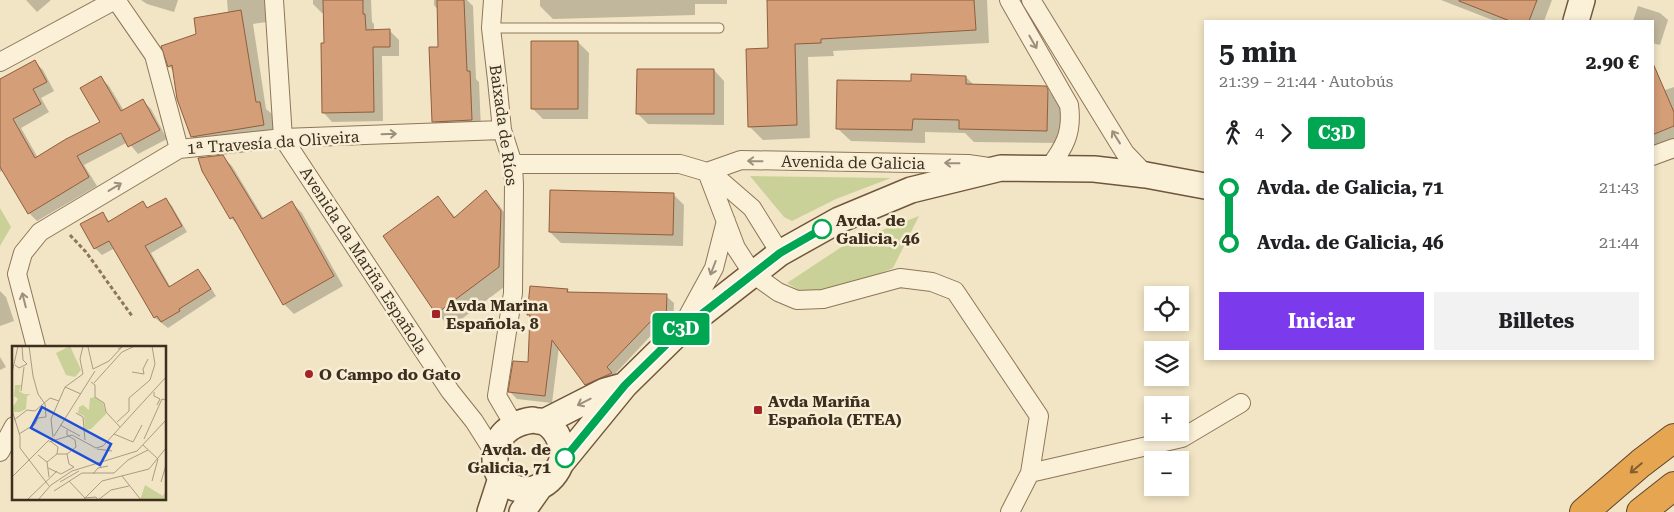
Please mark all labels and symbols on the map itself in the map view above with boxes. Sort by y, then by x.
one-way arrow [1028,35,1038,50]
street label: Baixada de Ríos [486,63,521,187]
street label: 1ª Travesía da Oliveira [186,127,360,158]
one-way arrow [380,129,396,138]
one-way arrow [1110,131,1120,145]
street label: Avenida de Galicia [781,152,925,173]
one-way arrow [747,156,763,165]
one-way arrow [944,158,960,168]
street label: Avenida da Mariña Española [296,163,431,358]
one-way arrow [107,182,121,192]
place label: Avda. de Galicia, 46 [836,211,920,248]
marker: Avda. de Galicia, 46 [812,219,832,239]
one-way arrow [708,260,717,275]
one-way arrow [19,292,28,308]
place label: Avda Marina Española, 8 [446,296,548,333]
marker: Avda Marina Española, 8 [430,308,442,320]
line badge: C3D [652,313,710,345]
inset map [12,346,166,500]
place label: O Campo do Gato [319,365,461,384]
marker: O Campo do Gato [303,368,315,380]
place label: Avda Mariña Española (ETEA) [768,392,902,429]
one-way arrow [577,398,592,407]
marker: Avda Mariña Española (ETEA) [752,404,764,416]
place label: Avda. de Galicia, 71 [467,440,551,477]
marker: Avda. de Galicia, 71 [555,448,575,468]
one-way arrow [1629,462,1642,474]

